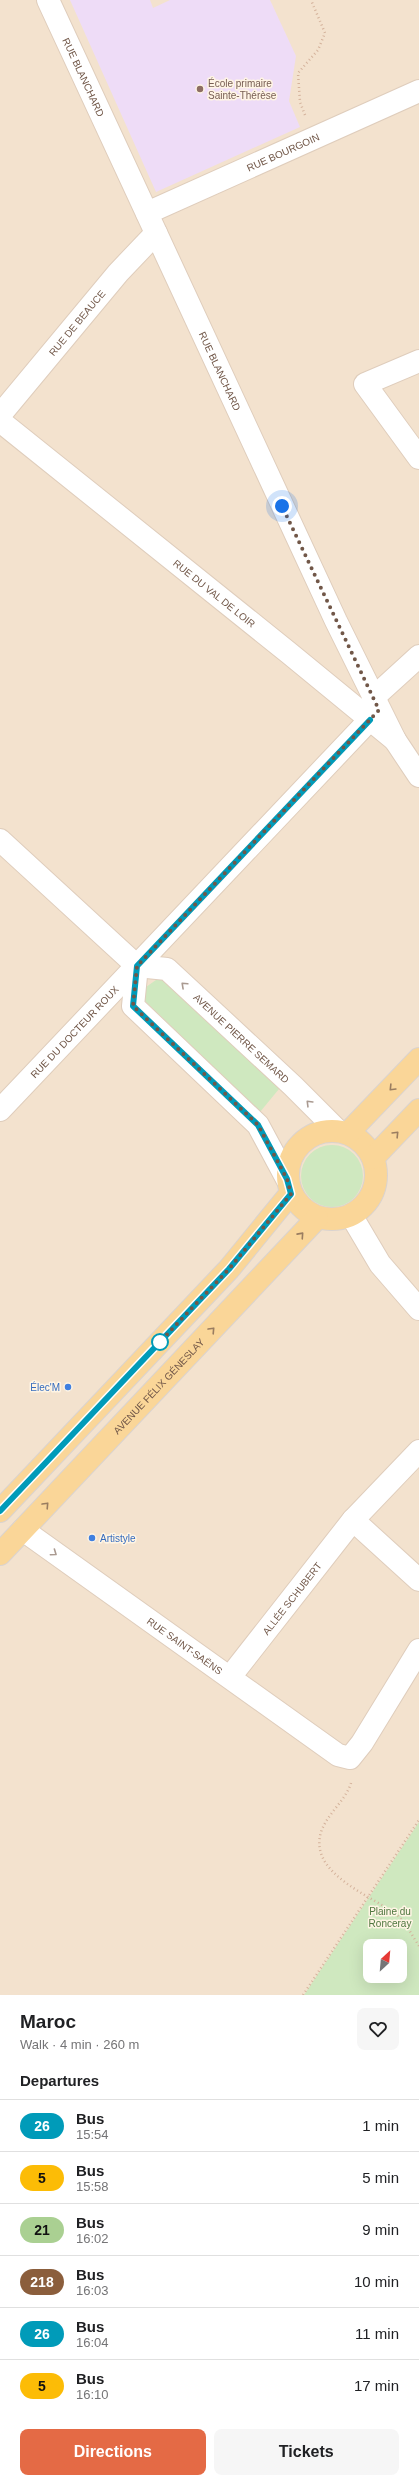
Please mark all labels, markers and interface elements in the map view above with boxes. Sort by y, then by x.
street label: RUE BLANCHARD [60,36,106,118]
place label: École primaire Sainte-Thérèse [208,77,277,101]
marker: École primaire Sainte-Thérèse [195,84,205,94]
street label: RUE BOURGOIN [245,131,321,174]
street label: RUE DE BEAUCE [47,288,108,358]
street label: RUE BLANCHARD [197,330,243,412]
your location [272,496,292,516]
street label: RUE DU VAL DE LOIR [171,557,257,630]
one-way arrow [181,982,189,989]
street label: RUE DU DOCTEUR ROUX [29,984,121,1080]
street label: AVENUE PIERRE SEMARD [191,992,291,1086]
one-way arrow [389,1083,397,1091]
one-way arrow [306,1100,314,1108]
one-way arrow [391,1131,399,1139]
one-way arrow [297,1232,304,1240]
one-way arrow [207,1327,214,1334]
unlabelled marker [151,1333,169,1351]
street label: AVENUE FÉLIX GÉNESLAY [111,1336,207,1436]
place label: Élec'M [30,1381,60,1393]
marker: Élec'M [63,1382,73,1392]
one-way arrow [41,1502,49,1510]
marker: Artistyle [87,1533,97,1543]
place label: Artistyle [100,1533,136,1544]
one-way arrow [50,1548,57,1555]
street label: ALLÉE SCHUBERT [260,1560,324,1637]
street label: RUE SAINT-SAËNS [145,1615,225,1677]
park label: Plaine du Ronceray [369,1906,411,1929]
north arrow [363,1939,407,1983]
map controls [363,1939,407,1983]
button: heart [357,2008,399,2050]
text: Maroc [20,2011,76,2032]
text: Walk · 4 min · 260 m [20,2037,139,2052]
text: Departures [20,2072,99,2089]
text: Bus [76,2110,104,2127]
text: 1 min [362,2117,399,2134]
text: 26 [34,2118,50,2134]
text: 15:54 [76,2127,109,2142]
text: Bus [76,2162,104,2179]
text: 5 min [362,2169,399,2186]
text: 5 [38,2170,46,2186]
text: 15:58 [76,2179,109,2194]
text: Bus [76,2214,104,2231]
text: 9 min [362,2221,399,2238]
text: 21 [34,2222,50,2238]
text: 16:02 [76,2231,109,2246]
text: Bus [76,2266,104,2283]
text: 10 min [354,2273,399,2290]
text: 218 [30,2274,54,2290]
text: 16:03 [76,2283,109,2298]
text: Bus [76,2318,104,2335]
text: 11 min [355,2325,399,2342]
text: 26 [34,2326,50,2342]
text: 16:04 [76,2335,109,2350]
text: Bus [76,2370,104,2387]
text: 17 min [354,2377,399,2394]
text: 5 [38,2378,46,2394]
text: 16:10 [76,2387,109,2402]
button: Directions [20,2429,206,2475]
button: Tickets [214,2429,399,2475]

